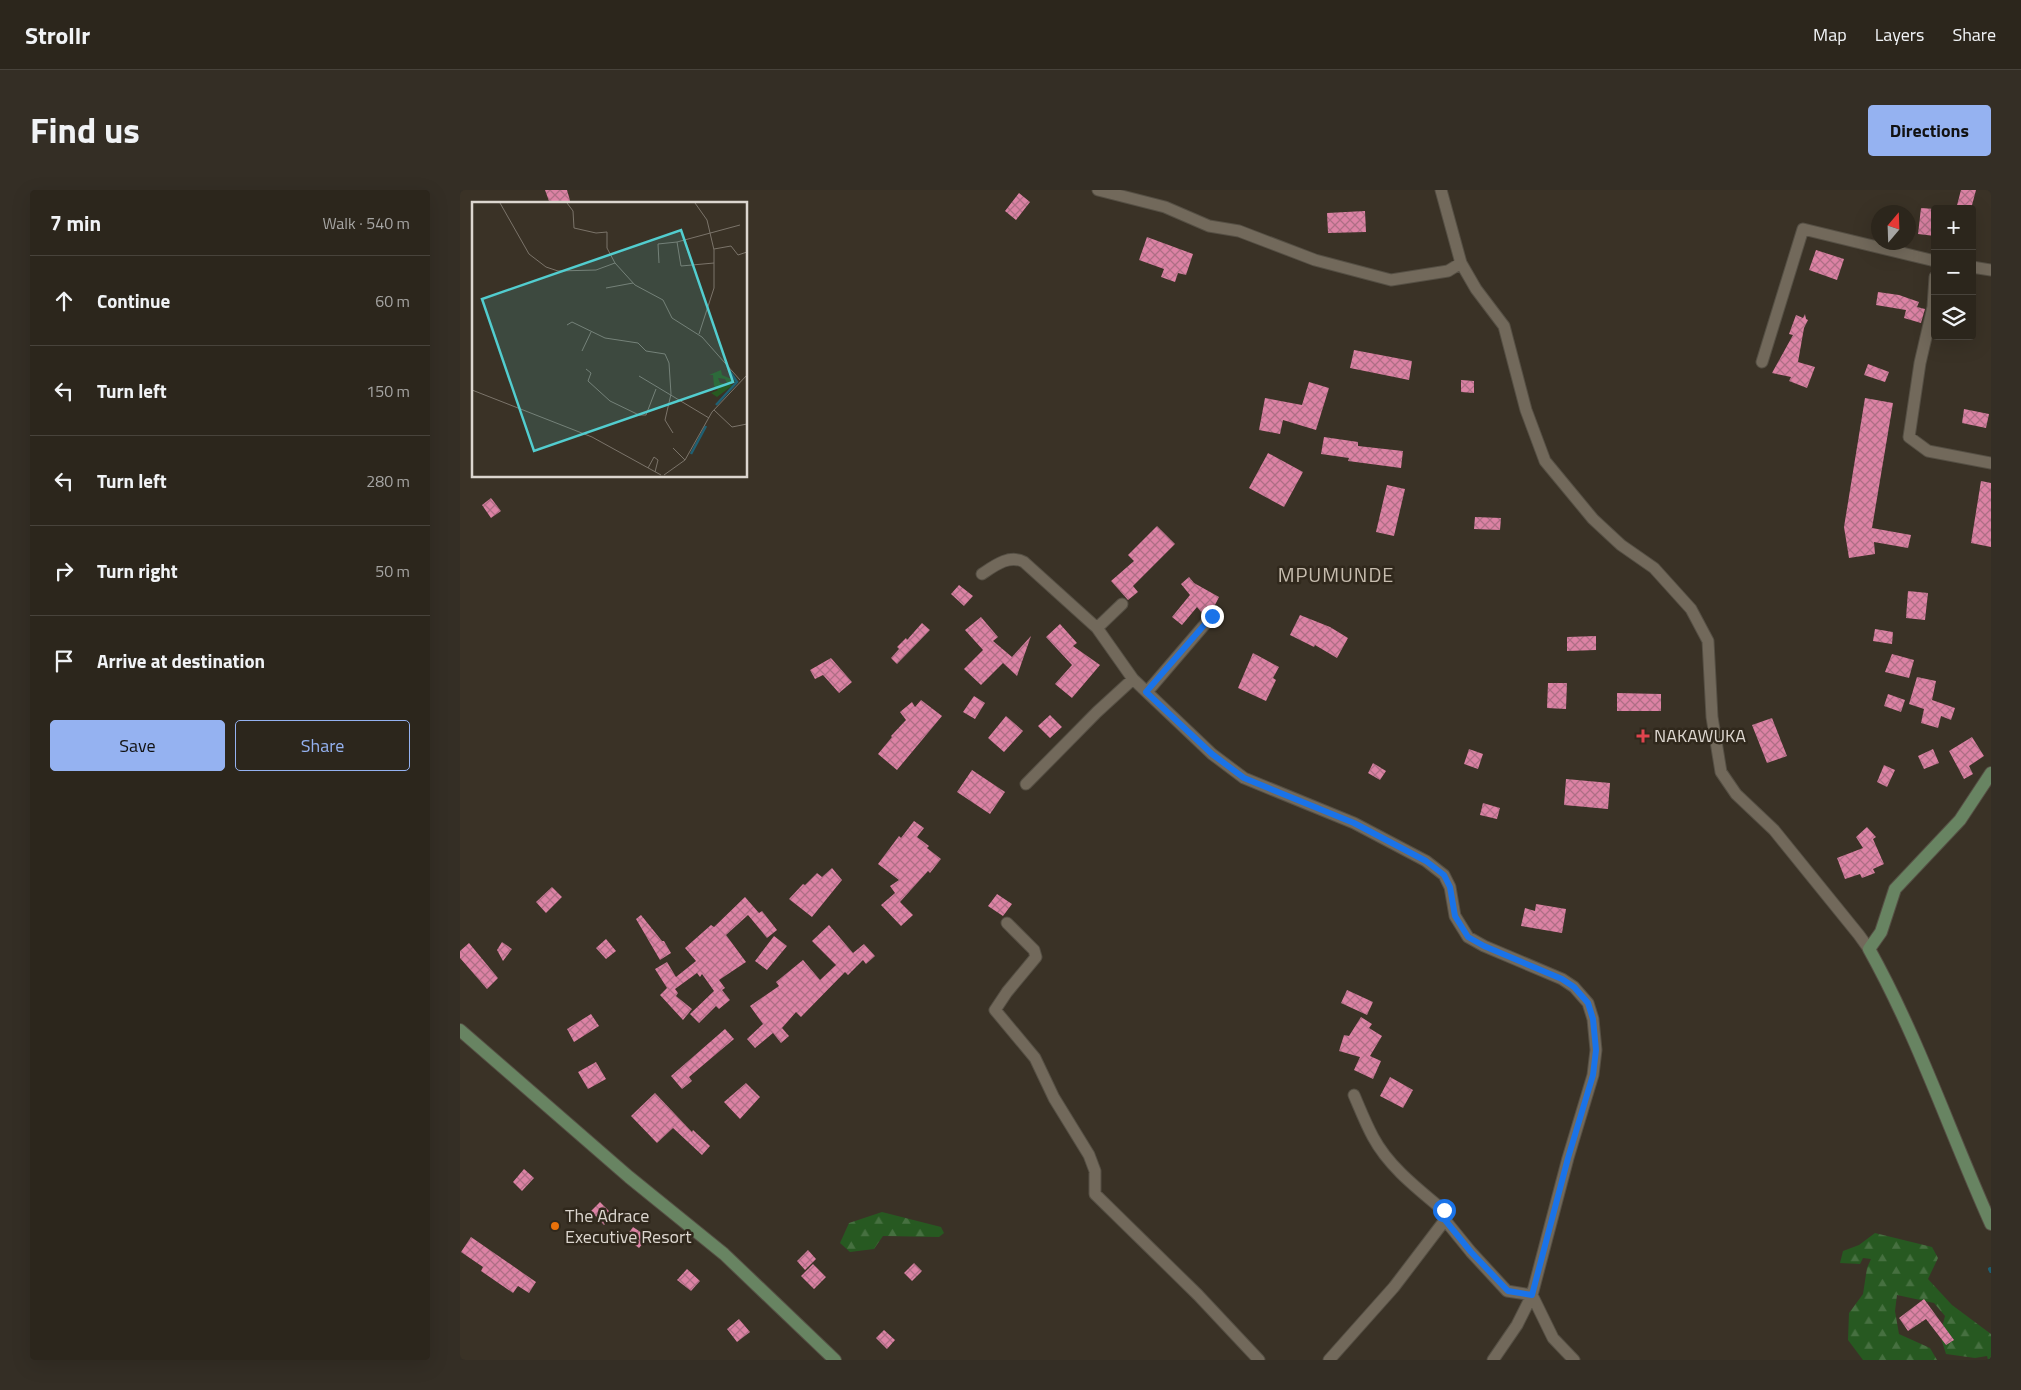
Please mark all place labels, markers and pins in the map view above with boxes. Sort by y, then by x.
place label: NAKAWUKA [1654,722,1746,749]
marker: NAKAWUKA [1636,729,1650,743]
place label: The Adrace Executive Resort [565,1202,692,1250]
marker: The Adrace Executive Resort [549,1220,561,1232]

